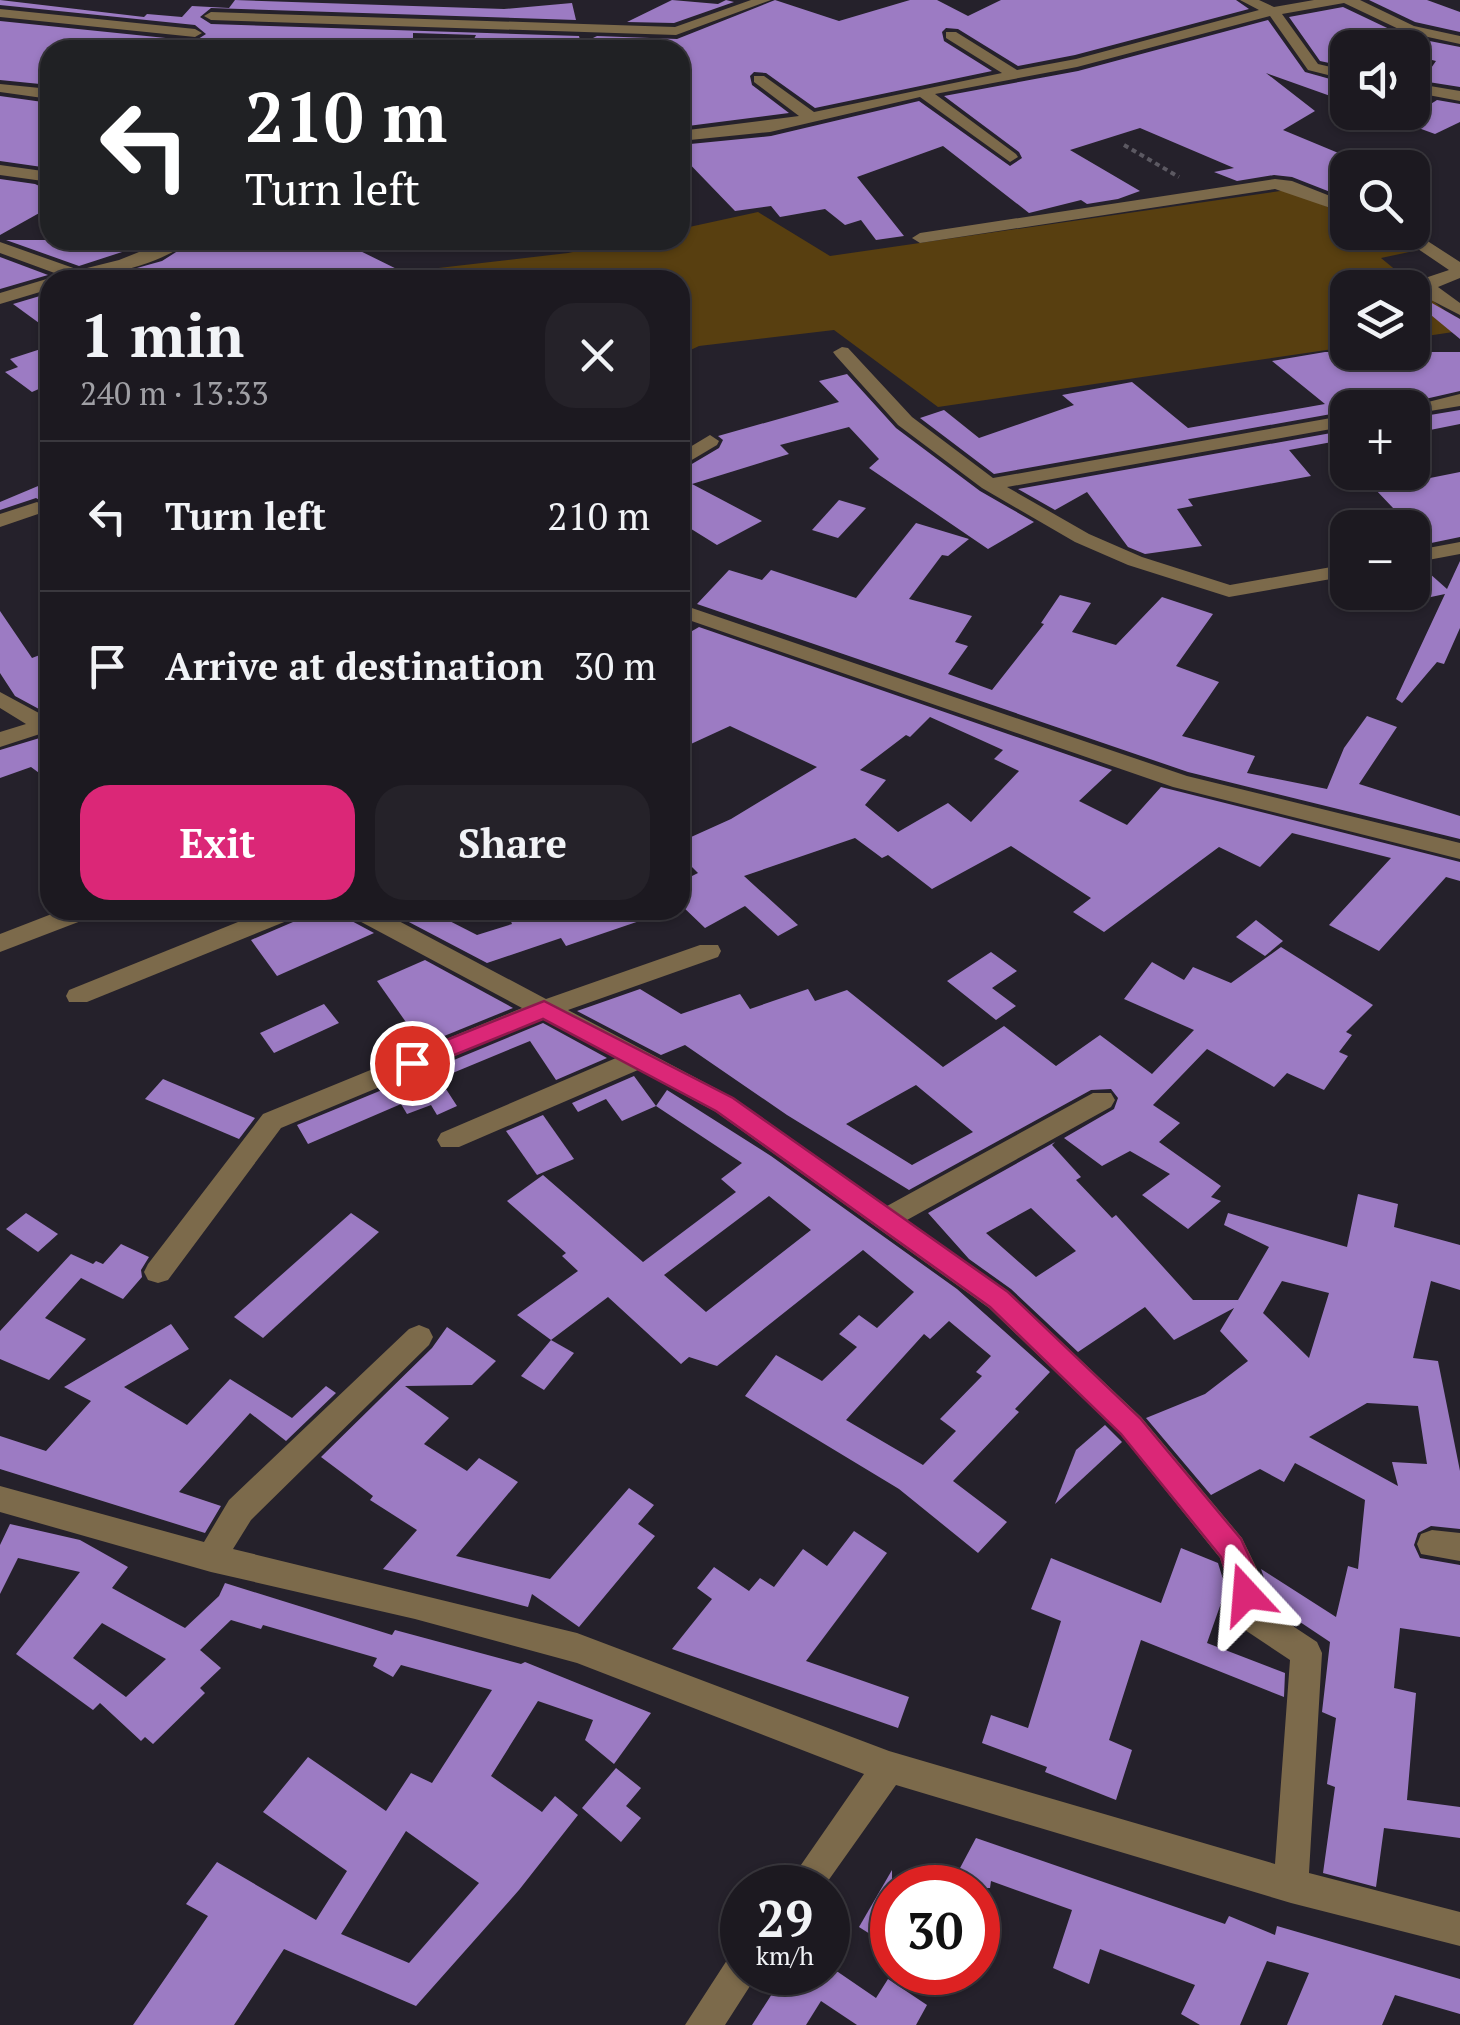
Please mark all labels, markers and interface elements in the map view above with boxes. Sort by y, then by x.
map controls [1330,30,1430,610]
button: sound [1330,30,1430,130]
text: 210 m [245,69,447,162]
icon: left [80,80,210,210]
button: search [1330,150,1430,250]
text: Turn left [245,158,420,218]
button: layers [1330,270,1430,370]
text: 1 min [80,295,244,374]
button: close [545,303,650,408]
text: 240 m · 13:33 [80,372,268,414]
button: + [1330,390,1430,490]
icon: left [80,489,135,544]
text: Turn left [165,491,326,541]
text: 210 m [547,491,650,541]
button: − [1330,510,1430,610]
icon: arrive [80,639,135,694]
text: Arrive at destination [165,641,544,691]
text: 30 m [574,641,656,691]
button: Exit [80,785,355,900]
button: Share [375,785,650,900]
pin [370,1021,455,1106]
icon: arrive [385,1036,440,1091]
position arrow [1194,1542,1298,1646]
speed limit sign: 30 [870,1865,1000,1995]
text: 29 [757,1885,813,1951]
text: km/h [756,1939,814,1972]

